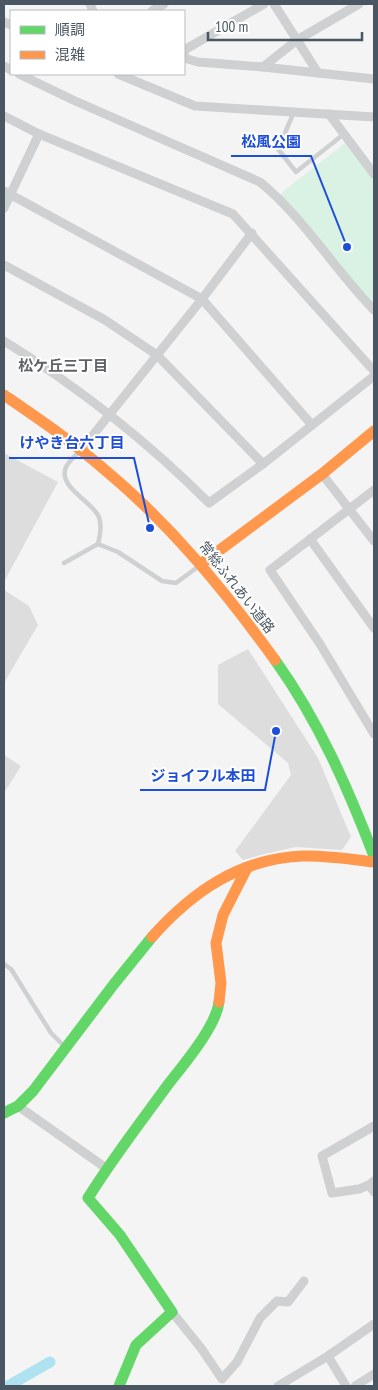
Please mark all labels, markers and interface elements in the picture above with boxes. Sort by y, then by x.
legend [10,10,185,75]
scale bar [208,10,362,42]
text: 100 m [215,17,248,36]
text: 順調 [55,20,85,39]
text: 混雑 [55,45,85,64]
callout: 松風公園 [231,126,311,156]
text: 松風公園 [241,132,301,151]
district label: 松ケ丘三丁目 [18,356,108,375]
callout: けやき台六丁目 [9,428,134,458]
text: けやき台六丁目 [19,433,125,452]
street label: 常総ふれあい道路 [195,537,279,637]
callout: ジョイフル本田 [140,760,265,790]
text: ジョイフル本田 [150,766,256,785]

